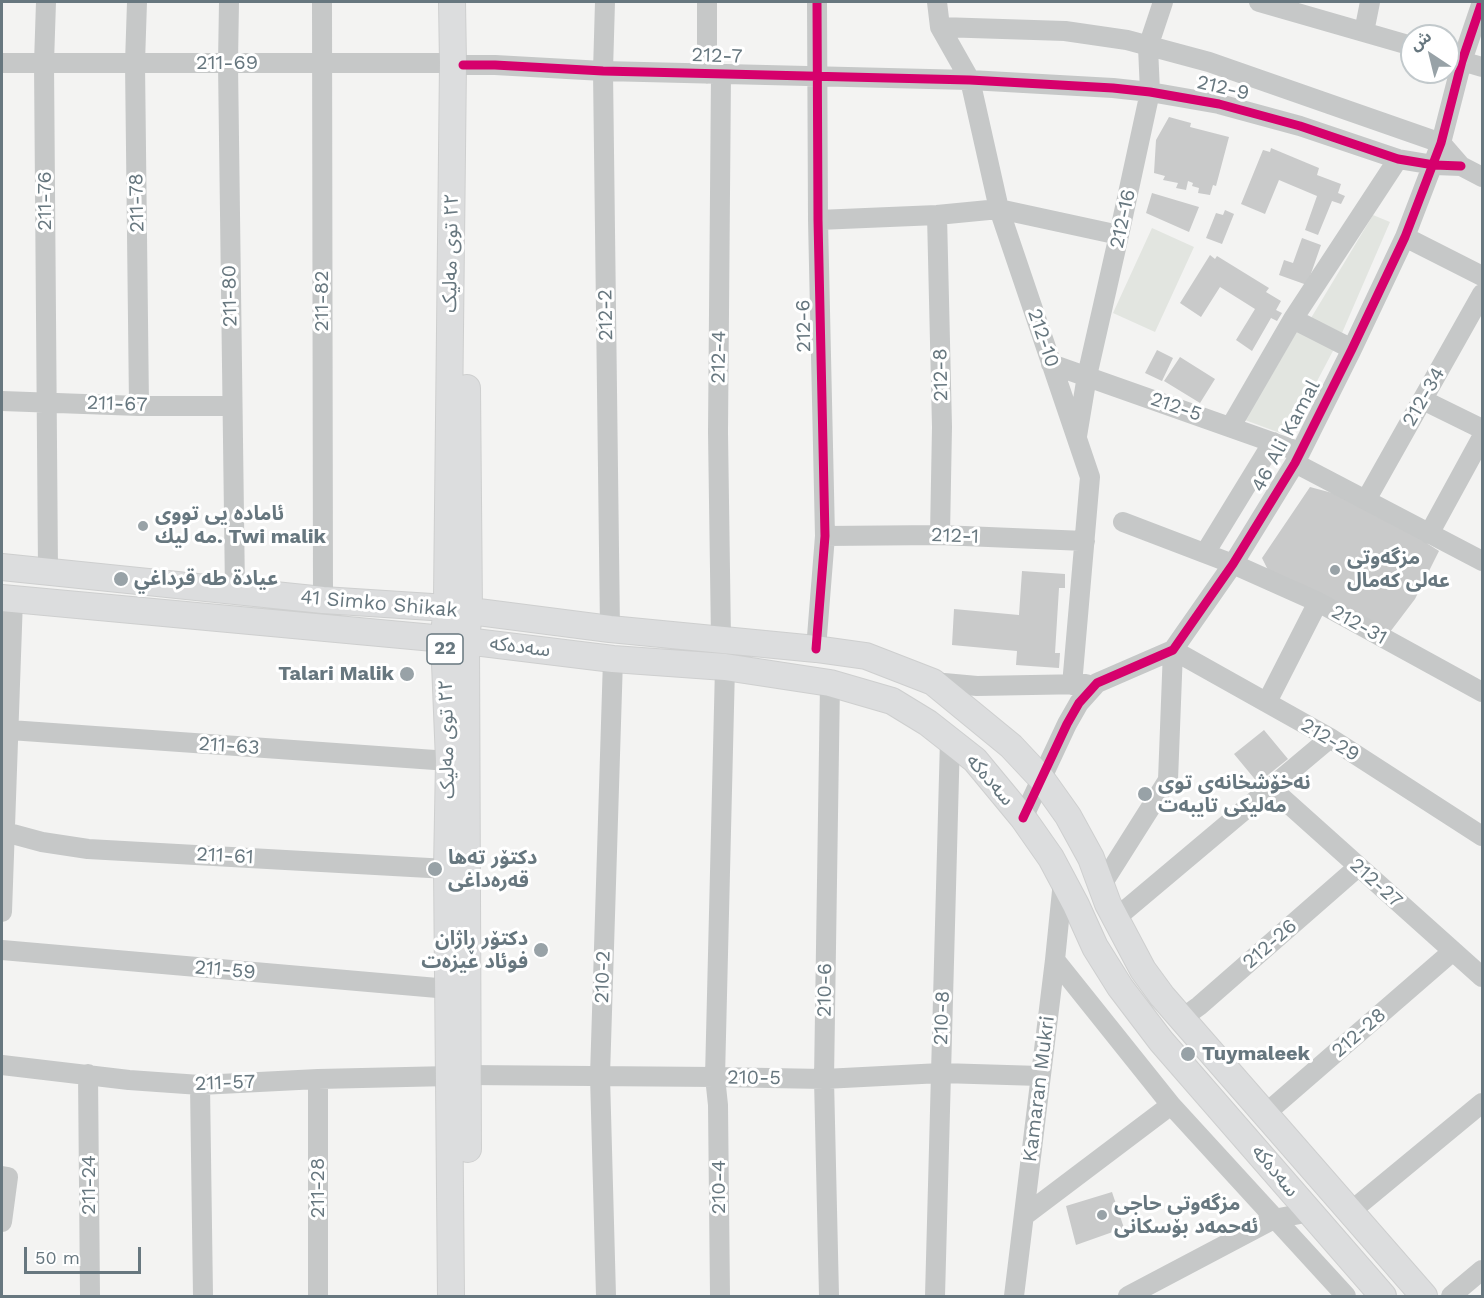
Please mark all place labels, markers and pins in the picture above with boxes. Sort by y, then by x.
place label: ئاماده يى تووى مه ليك. Twi malik [155,502,326,549]
marker: ئاماده يى تووى مه ليك. Twi malik [136,519,150,533]
place label: مزگەوتی عەلی کەمال [1347,546,1450,593]
marker: مزگەوتی عەلی کەمال [1328,563,1342,577]
place label: عيادة طه قرداغي [134,567,278,591]
marker: عيادة طه قرداغي [112,570,130,588]
place label: Talari Malik [278,662,394,686]
marker: Talari Malik [398,665,416,683]
place label: نەخۆشخانەی توی مەلیكی تایبەت [1158,771,1311,818]
marker: نەخۆشخانەی توی مەلیكی تایبەت [1136,785,1154,803]
place label: دکتۆر تەها قەرەداغی [448,846,537,893]
marker: دکتۆر تەها قەرەداغی [426,860,444,878]
place label: دکتۆر ڕاژان فوئاد عیزەت [421,927,528,974]
marker: دکتۆر ڕاژان فوئاد عیزەت [532,941,550,959]
place label: Tuymaleek [1202,1042,1310,1066]
marker: Tuymaleek [1179,1045,1197,1063]
place label: مزگەوتی حاجی ئەحمەد بۆسکانی [1114,1192,1258,1239]
marker: مزگەوتی حاجی ئەحمەد بۆسکانی [1095,1208,1109,1222]

